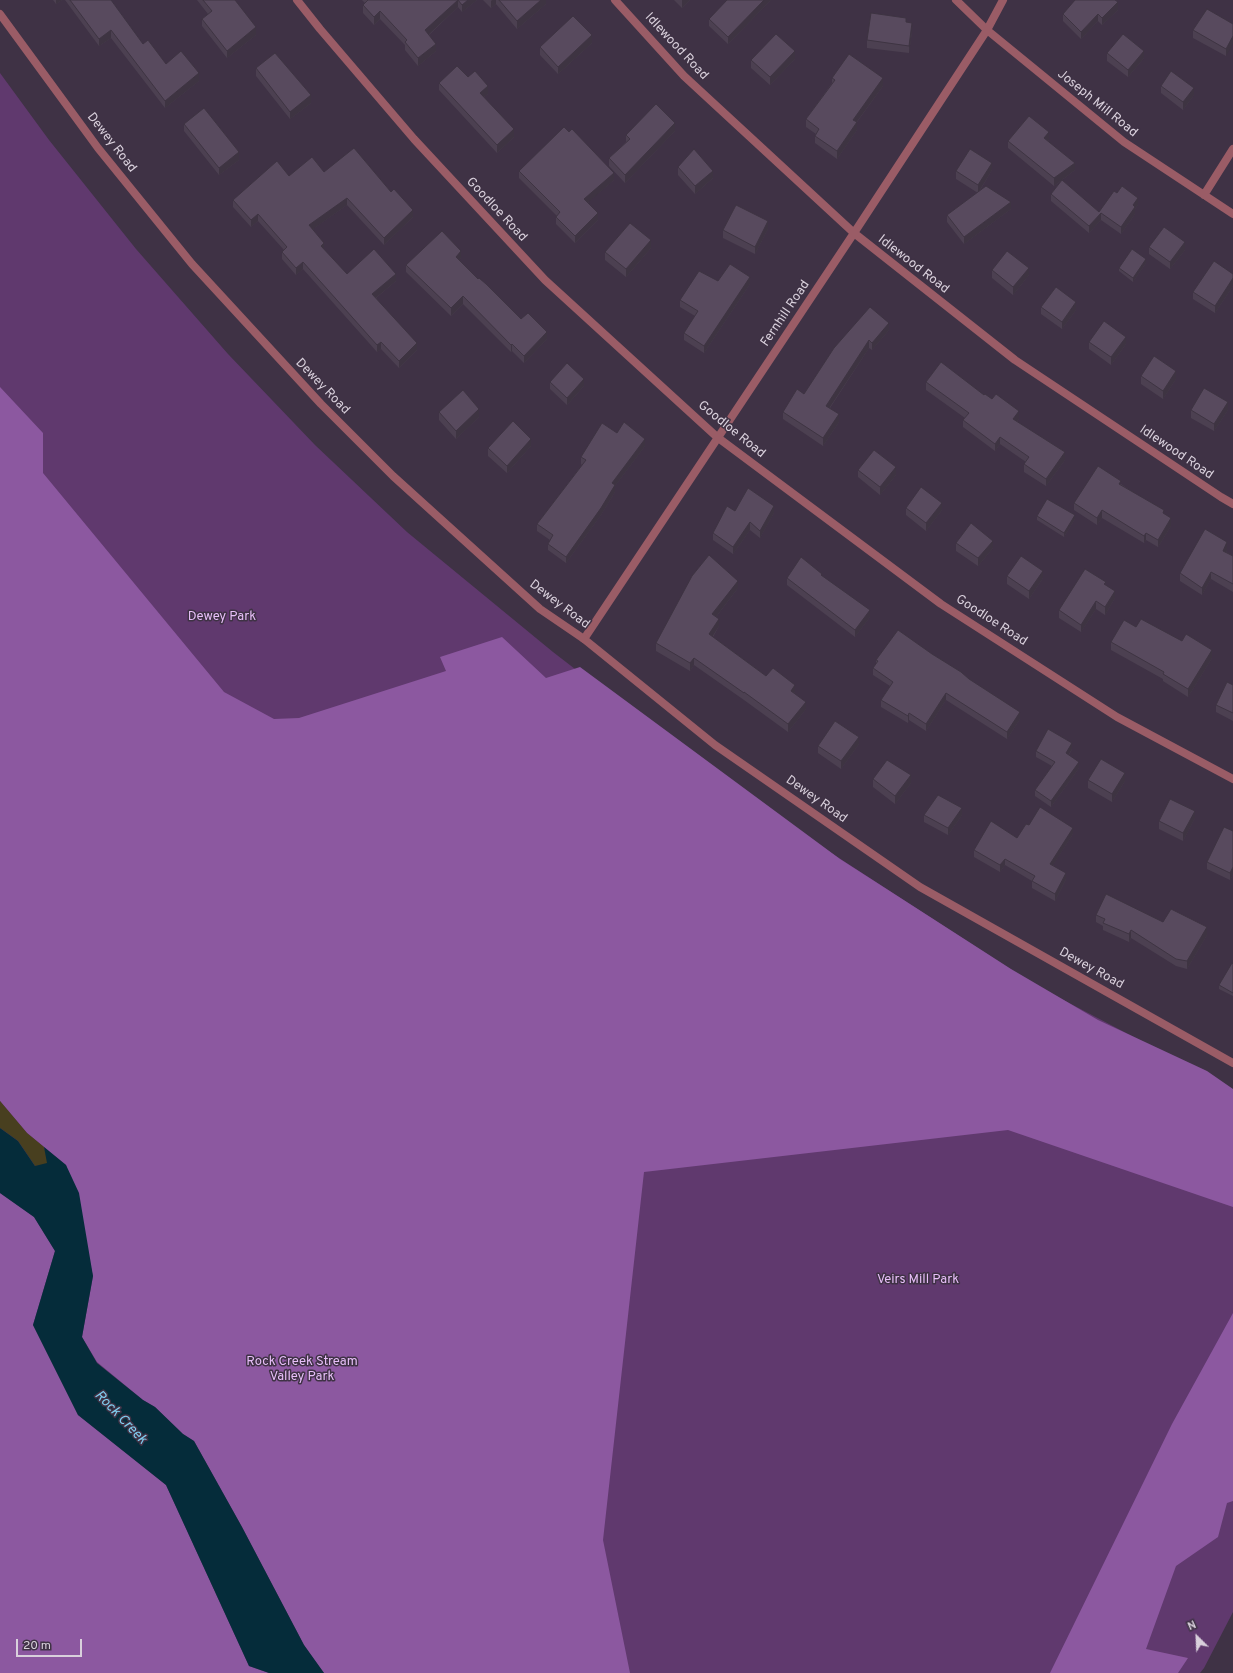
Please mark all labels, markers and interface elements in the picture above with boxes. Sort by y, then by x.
street label: Idlewood Road [641,10,711,84]
street label: Joseph Mill Road [1054,67,1140,141]
street label: Dewey Road [83,110,139,176]
street label: Goodloe Road [462,175,530,245]
street label: Idlewood Road [874,232,952,298]
street label: Fernhill Road [758,278,814,350]
street label: Dewey Road [292,356,352,418]
street label: Goodloe Road [694,398,768,462]
street label: Idlewood Road [1136,423,1216,483]
street label: Dewey Road [526,577,592,633]
street label: Goodloe Road [952,592,1030,650]
park label: Dewey Park [188,609,256,625]
street label: Dewey Road [782,773,850,827]
street label: Dewey Road [1056,945,1126,993]
park label: Veirs Mill Park [877,1272,959,1288]
park label: Rock Creek Stream Valley Park [246,1354,358,1385]
water label: Rock Creek [90,1388,150,1448]
north arrow [1177,1617,1217,1657]
text: N [1186,1618,1199,1634]
scale bar [18,1631,84,1657]
text: 20 m [23,1638,51,1654]

